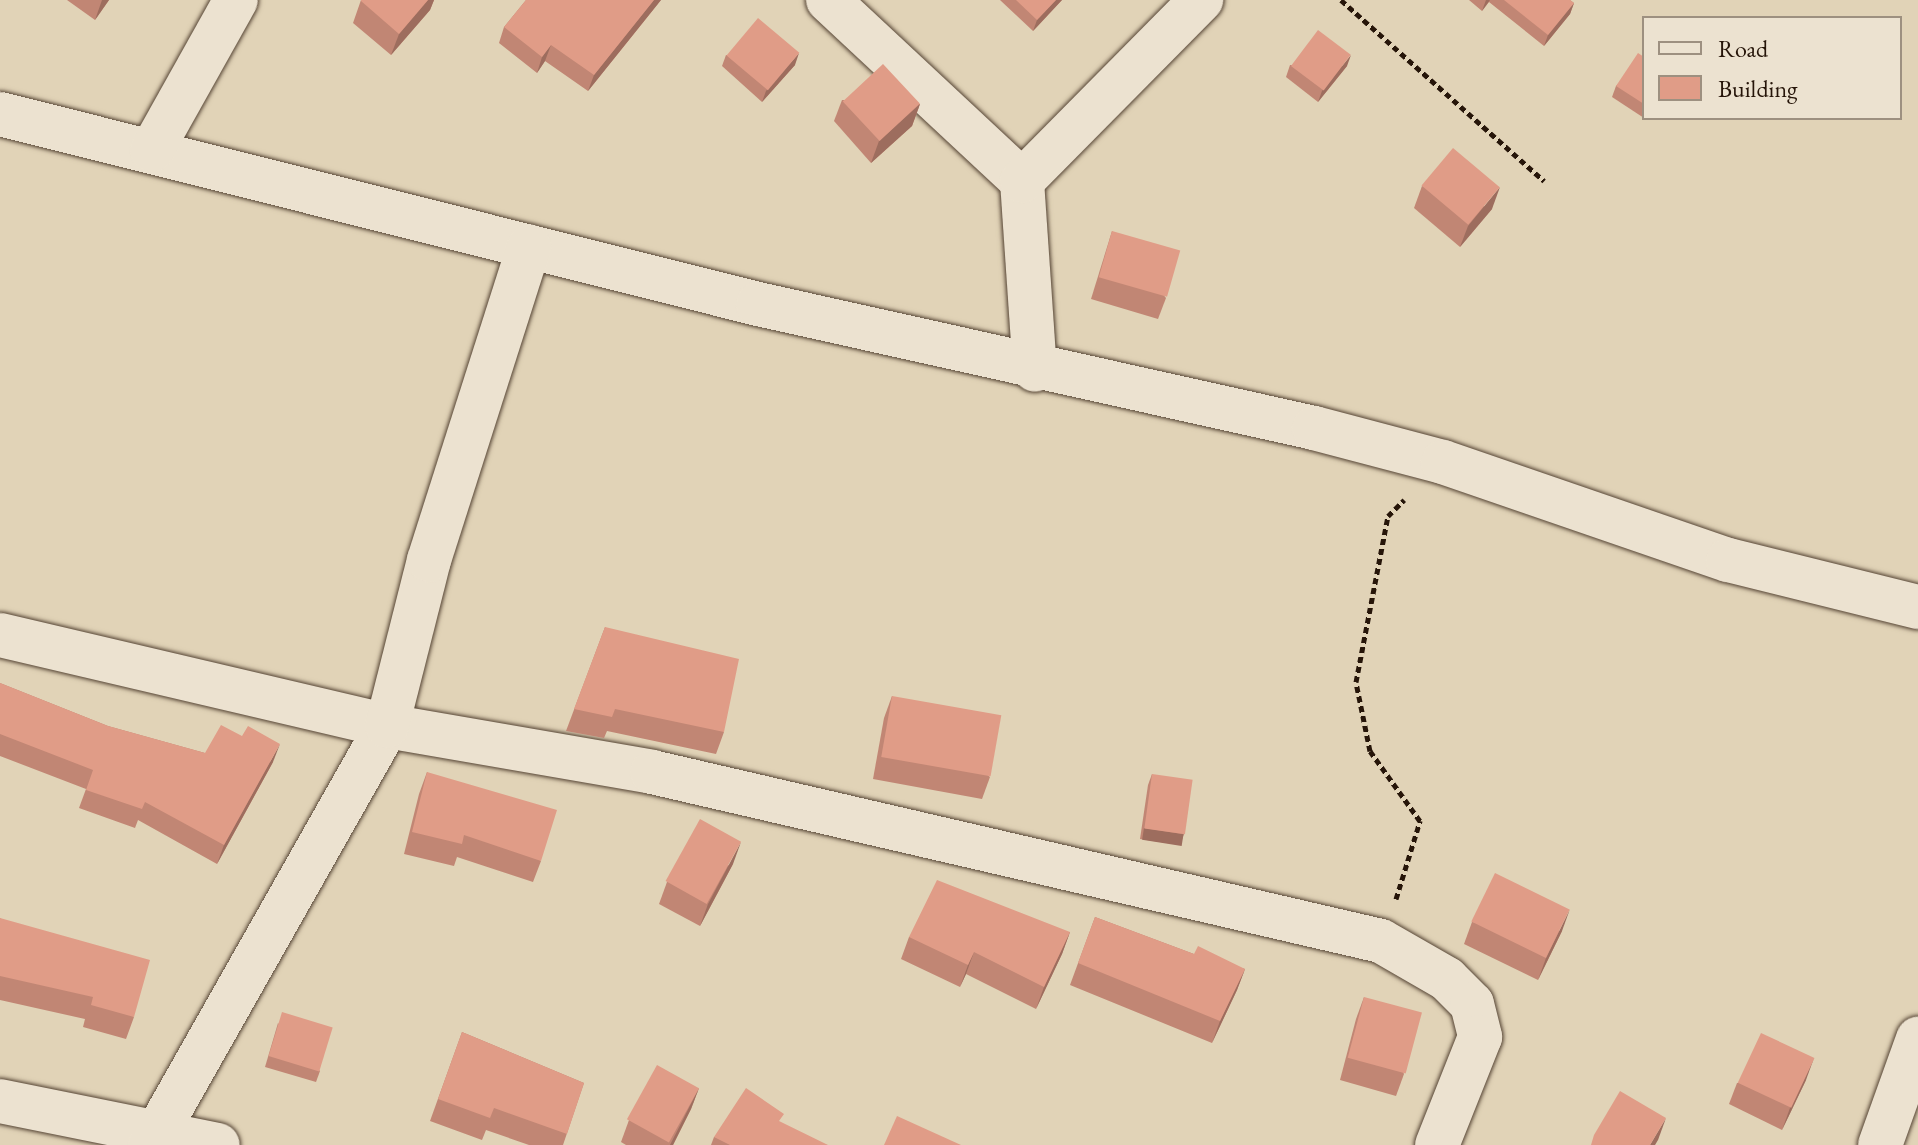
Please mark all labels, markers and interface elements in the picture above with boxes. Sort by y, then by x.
legend [1642,16,1902,120]
text: Road [1718,33,1768,64]
text: Building [1718,73,1798,104]

